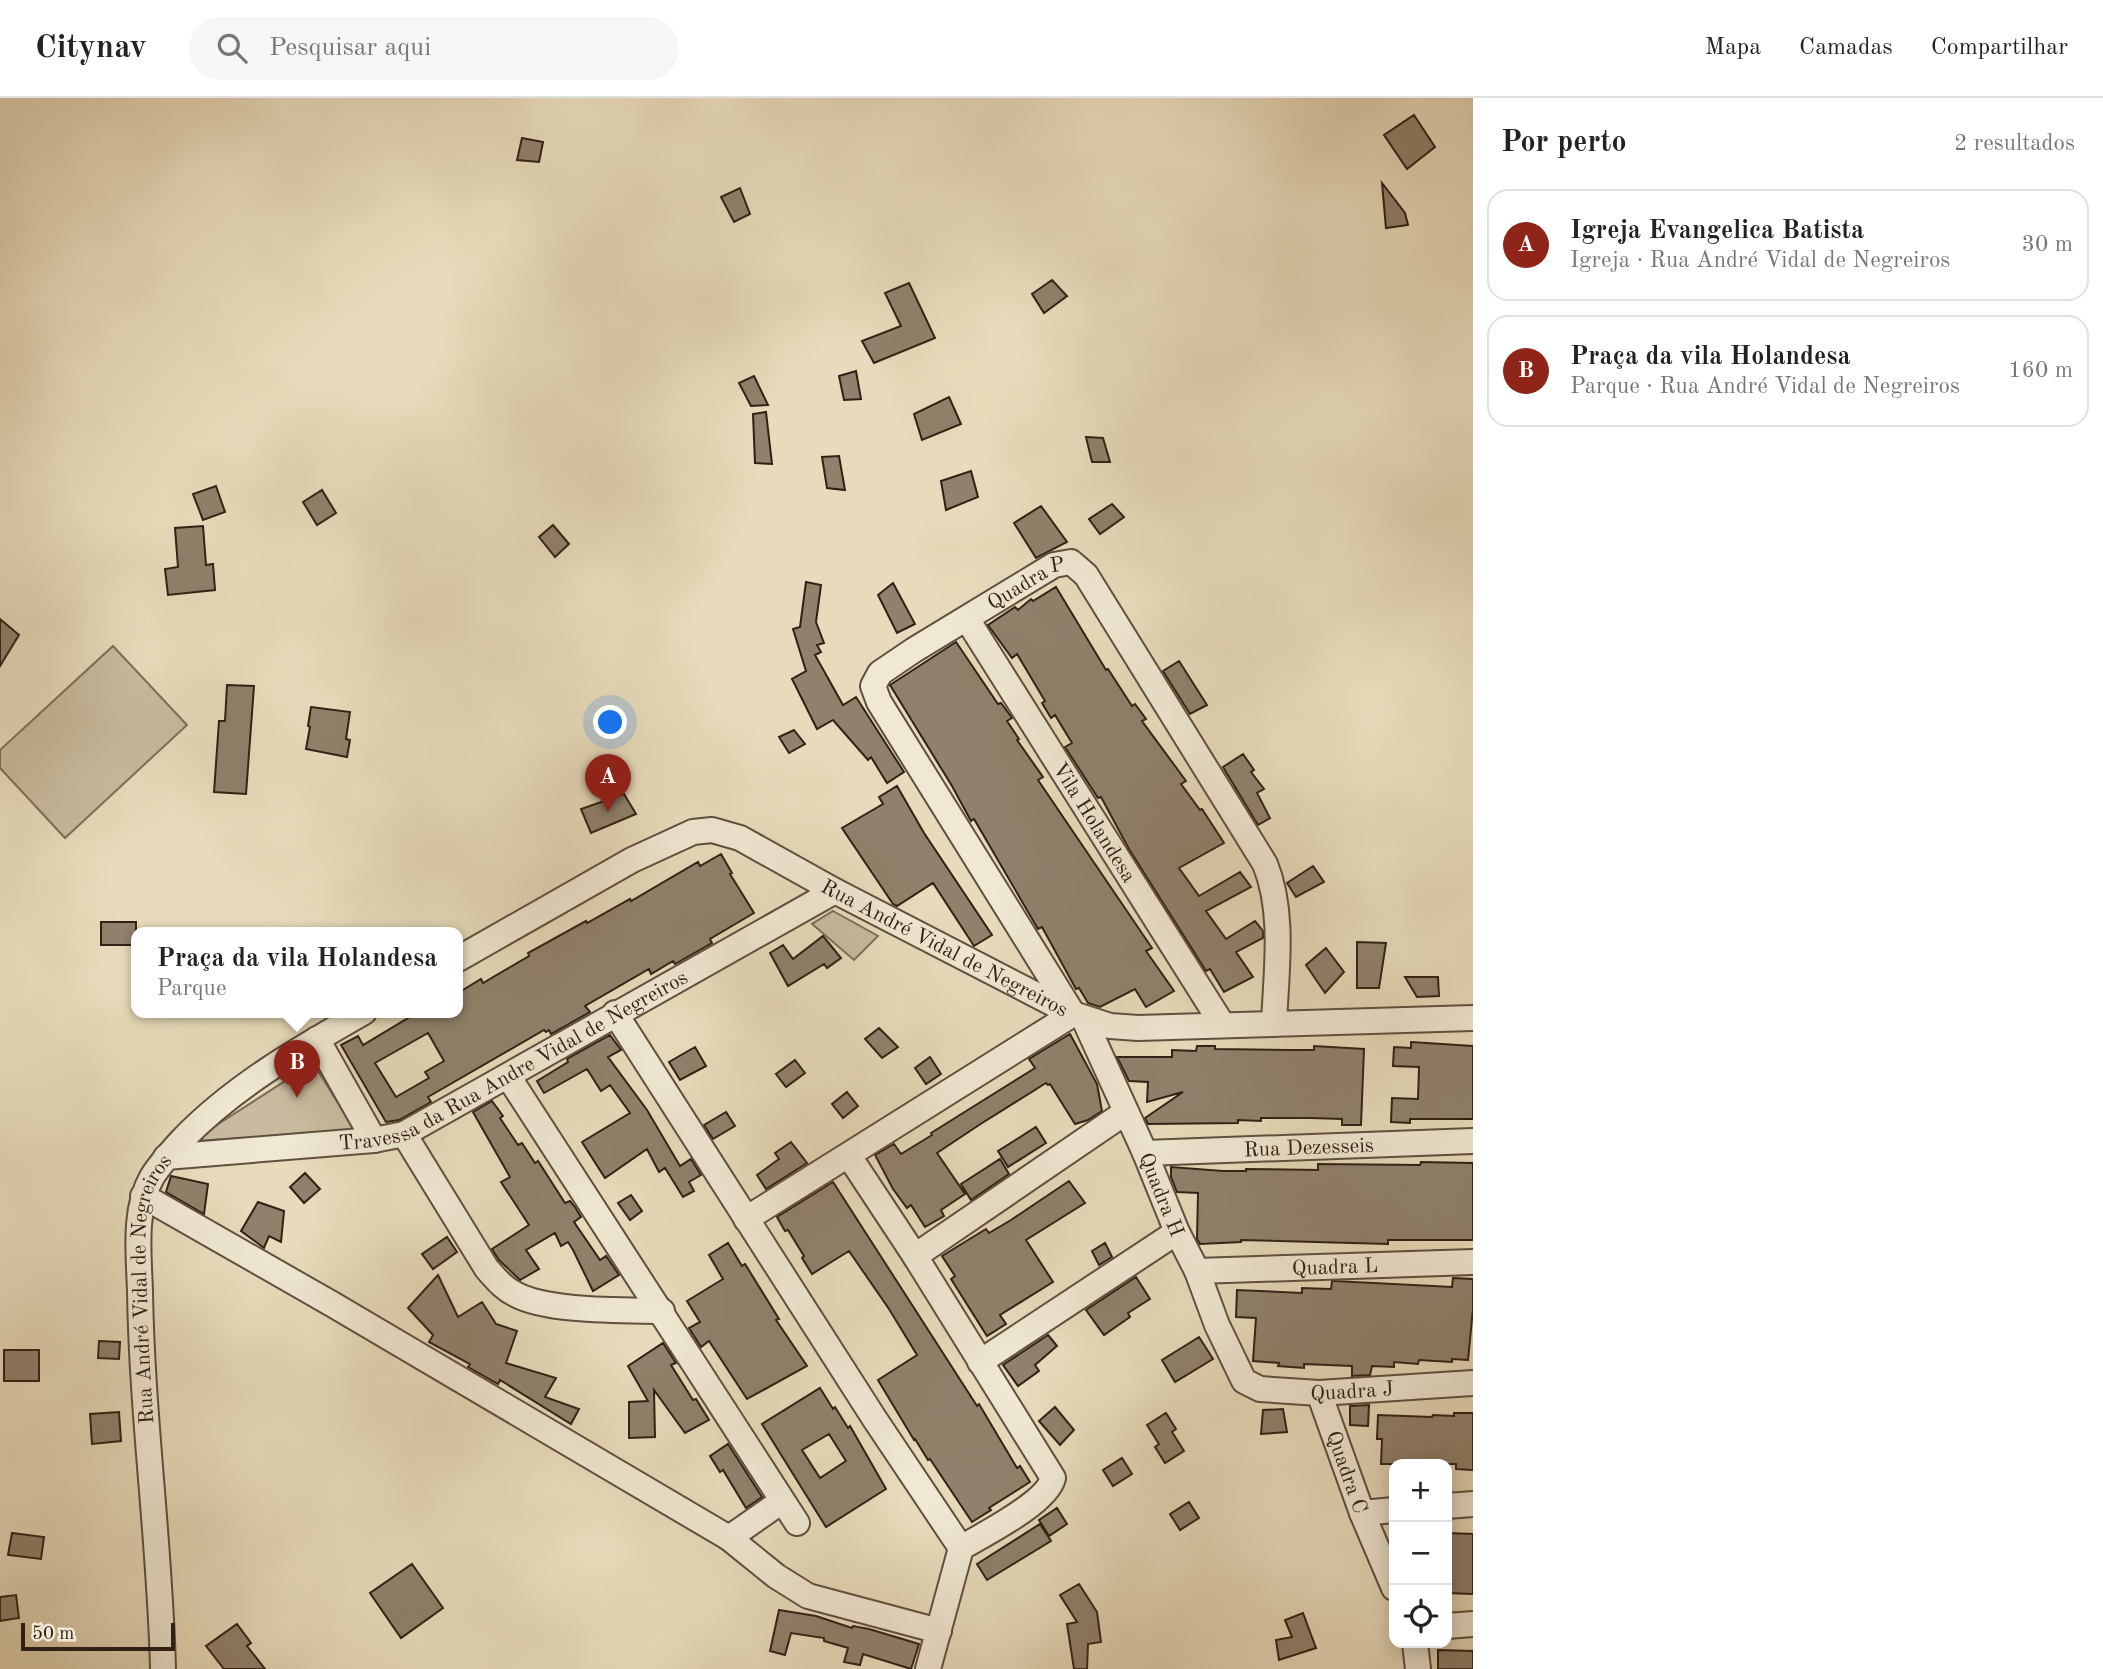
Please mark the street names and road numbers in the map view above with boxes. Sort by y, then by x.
street label: Quadra P [984,554,1066,615]
street label: Vila Holandesa [1048,759,1139,887]
street label: Rua André Vidal de Negreiros [817,876,1071,1022]
street label: Travessa da Rua Andre Vidal de Negreiros [338,967,692,1155]
street label: Rua Dezesseis [1243,1136,1374,1161]
street label: Quadra H [1134,1150,1187,1240]
street label: Rua André Vidal de Negreiros [129,1151,176,1425]
street label: Quadra L [1292,1256,1378,1280]
street label: Quadra J [1309,1379,1394,1405]
street label: Quadra C [1321,1428,1370,1517]

